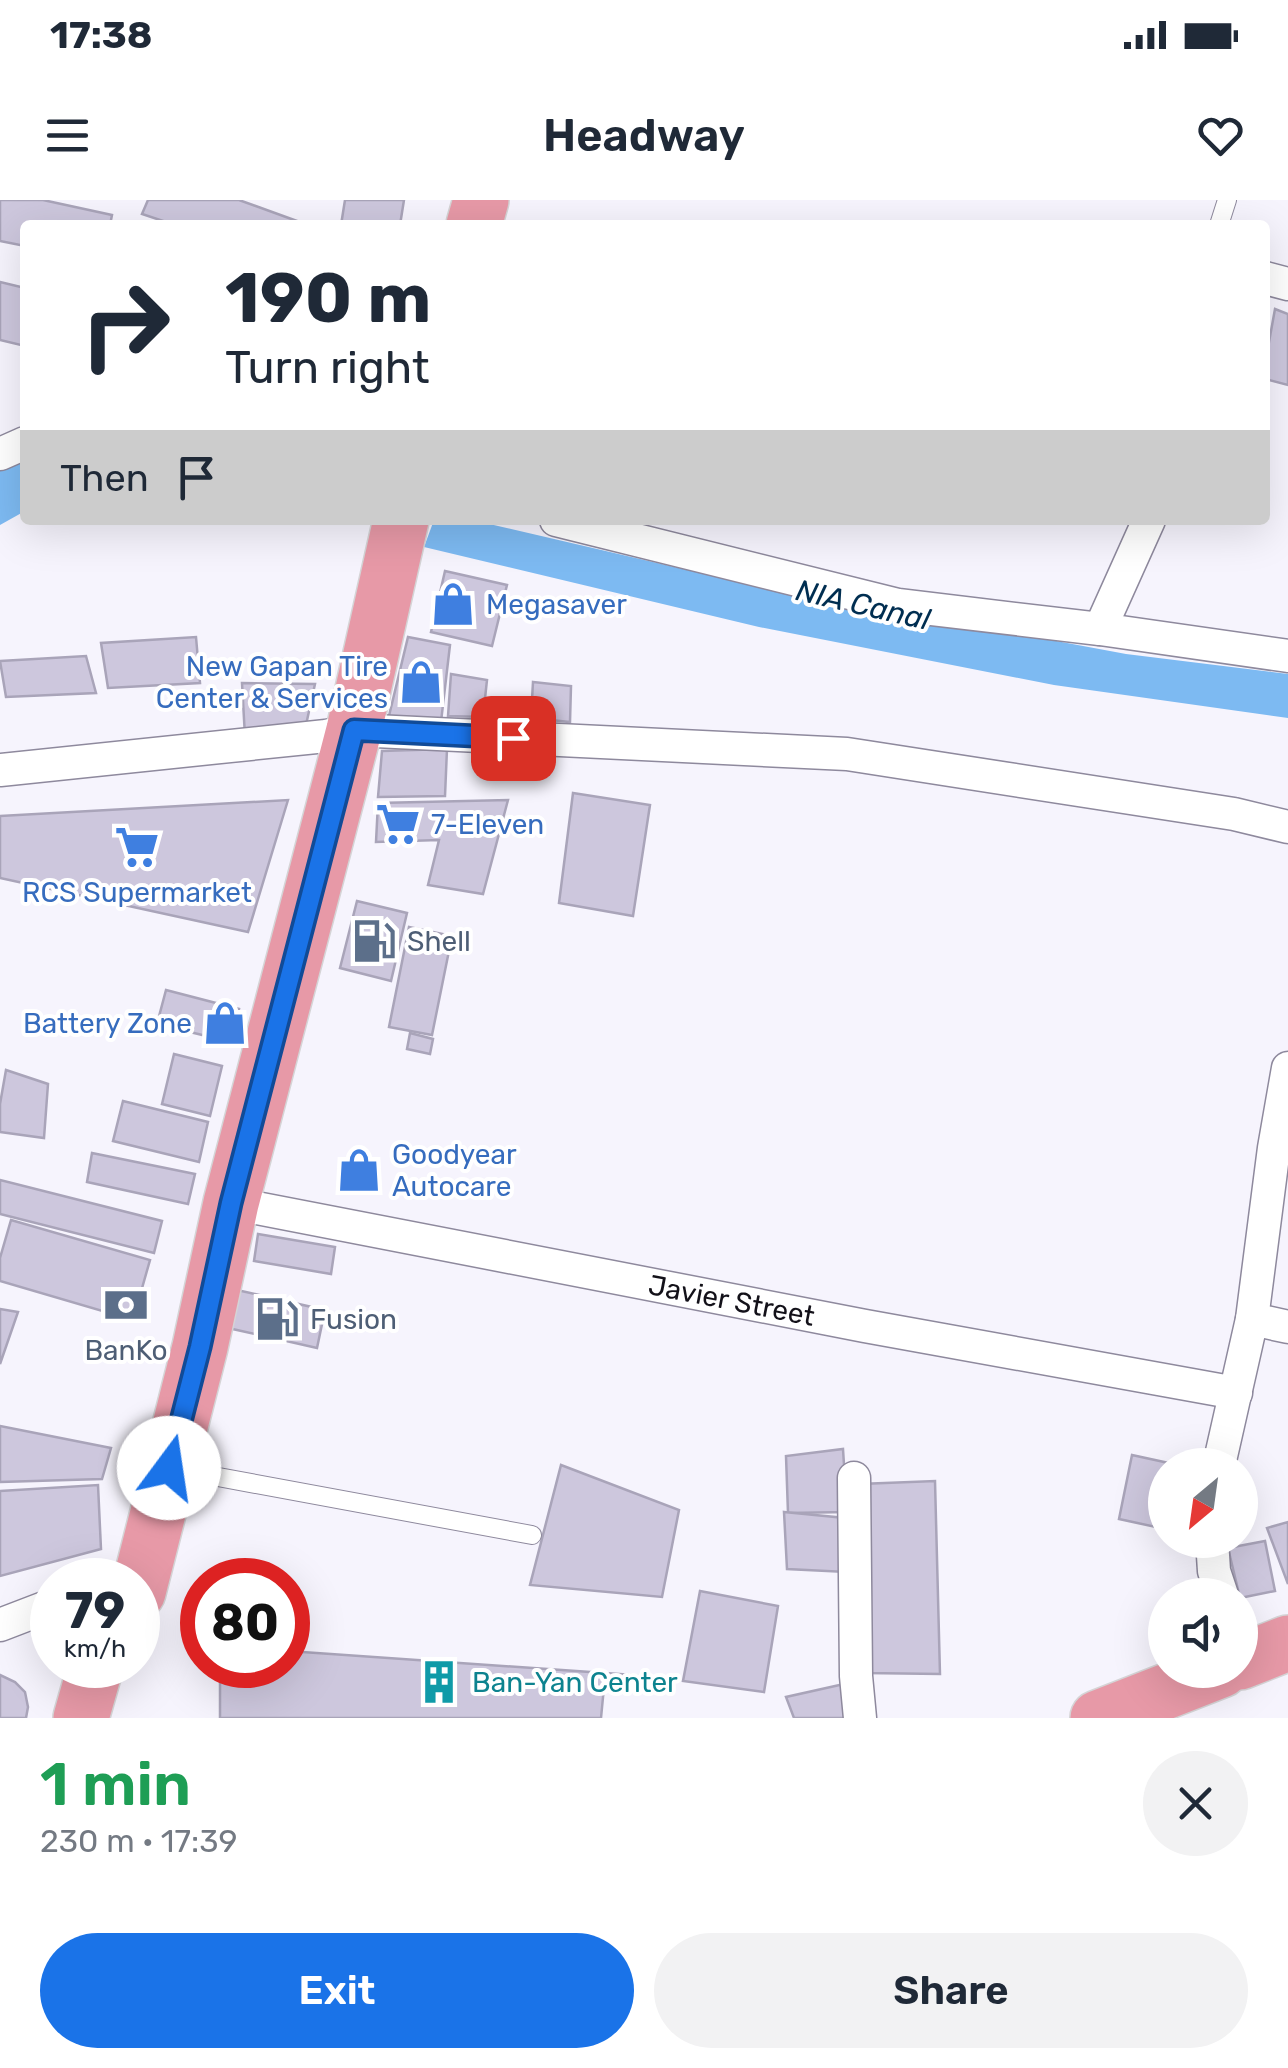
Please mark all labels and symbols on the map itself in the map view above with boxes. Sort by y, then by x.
water label: NIA Canal [792,572,934,638]
shop icon: Megasaver [429,580,477,628]
place label: Megasaver [486,588,627,621]
place label: New Gapan Tire Center & Services [156,650,388,715]
shop icon: New Gapan Tire Center & Services [397,658,445,706]
pin [471,696,556,781]
supermarket icon: 7-Eleven [374,800,422,848]
place label: 7-Eleven [431,808,544,841]
supermarket icon: RCS Supermarket [113,823,161,871]
place label: RCS Supermarket [22,876,252,909]
fuel station icon: Shell [350,917,398,965]
place label: Shell [407,925,471,958]
shop icon: Battery Zone [201,999,249,1047]
place label: Battery Zone [23,1007,192,1040]
place label: Goodyear Autocare [392,1138,517,1203]
shop icon: Goodyear Autocare [335,1146,383,1194]
street label: Javier Street [646,1268,818,1333]
bank icon: BanKo [102,1281,150,1329]
fuel station icon: Fusion [253,1295,301,1343]
place label: Fusion [310,1303,397,1336]
place label: BanKo [84,1334,168,1367]
position arrow [117,1416,221,1520]
north arrow [1148,1448,1258,1558]
speed limit sign: 80 [180,1558,310,1688]
building icon: Ban-Yan Center [415,1658,463,1706]
place label: Ban-Yan Center [472,1666,678,1699]

